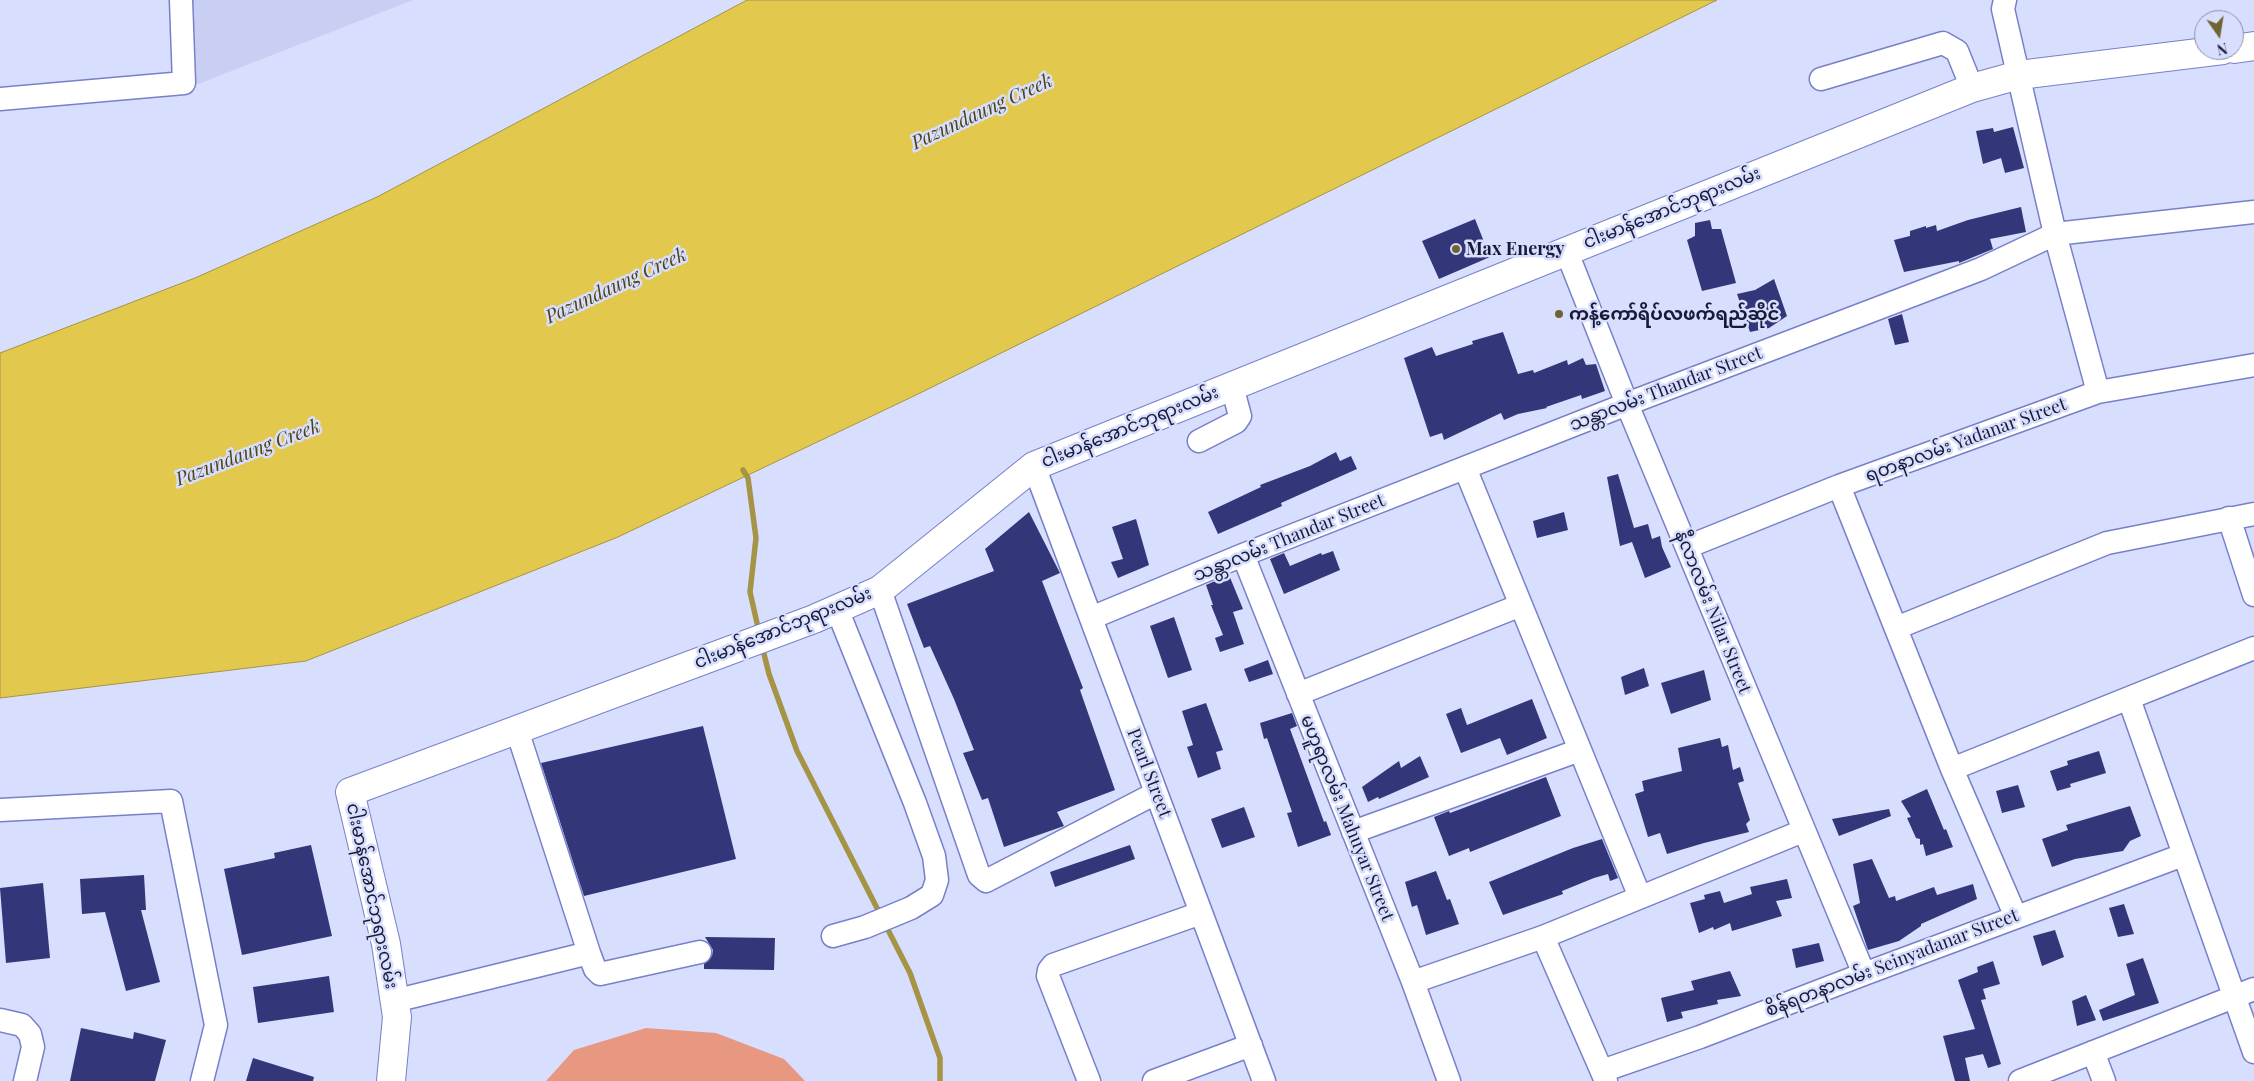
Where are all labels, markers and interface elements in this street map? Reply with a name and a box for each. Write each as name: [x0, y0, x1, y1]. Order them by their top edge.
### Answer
north arrow: [2194, 10, 2244, 60]
text: N: [2215, 39, 2229, 60]
water label: Pazundaung Creek: [908, 69, 1056, 155]
street label: ငါးမာန်အောင်ဘုရားလမ်း: [1580, 163, 1764, 253]
place label: Max Energy: [1466, 238, 1565, 260]
water label: Pazundaung Creek: [542, 243, 690, 329]
marker: Max Energy: [1450, 243, 1462, 255]
place label: ကန့်ကော်ရိပ်လဖက်ရည်ဆိုင်: [1569, 303, 1779, 325]
marker: ကန့်ကော်ရိပ်လဖက်ရည်ဆိုင်: [1553, 308, 1565, 320]
street label: သန္တာလမ်း Thandar Street: [1567, 342, 1765, 436]
street label: ငါးမာန်အောင်ဘုရားလမ်း: [1038, 382, 1222, 472]
street label: ရတနာလမ်း Yadanar Street: [1862, 393, 2070, 487]
water label: Pazundaung Creek: [172, 415, 324, 491]
street label: သန္တာလမ်း Thandar Street: [1190, 490, 1388, 586]
street label: နီလာလမ်း Nilar Street: [1670, 527, 1756, 697]
street label: ငါးမာန်အောင်ဘုရားလမ်း: [691, 583, 875, 673]
street label: မဟူရာလမ်း Mahuyar Street: [1296, 712, 1398, 924]
street label: Pearl Street: [1122, 725, 1176, 821]
street label: ငါးမာန်အောင်ဘုရားလမ်း: [342, 801, 402, 991]
street label: စိန်ရတနာလမ်း Seinyadanar Street: [1762, 905, 2022, 1021]

